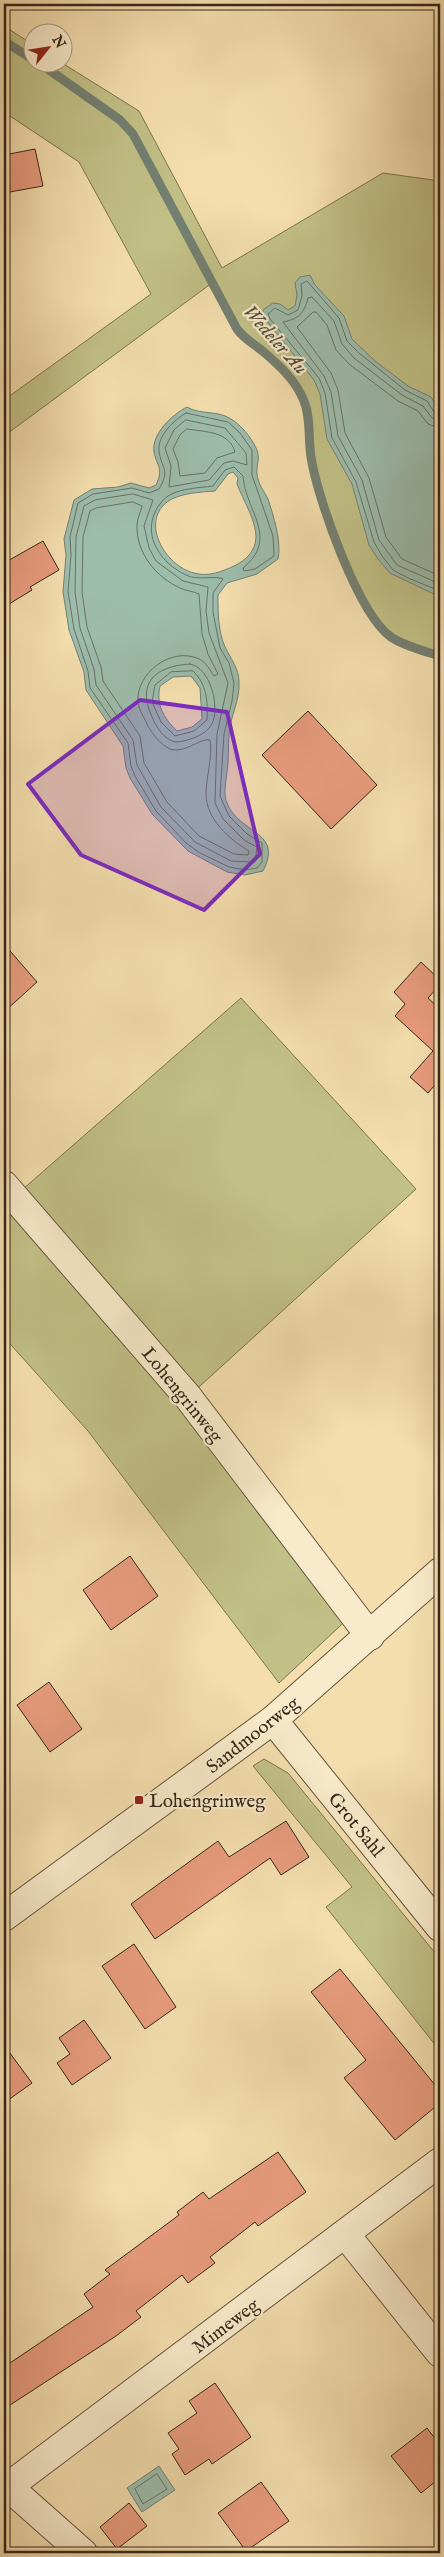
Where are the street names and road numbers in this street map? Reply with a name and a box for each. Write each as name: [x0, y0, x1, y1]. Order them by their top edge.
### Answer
street label: Lohengrinweg: [135, 1342, 228, 1449]
street label: Sandmoorweg: [202, 1691, 305, 1779]
street label: Grot Sahl: [322, 1788, 389, 1863]
street label: Mimeweg: [188, 2293, 265, 2360]

